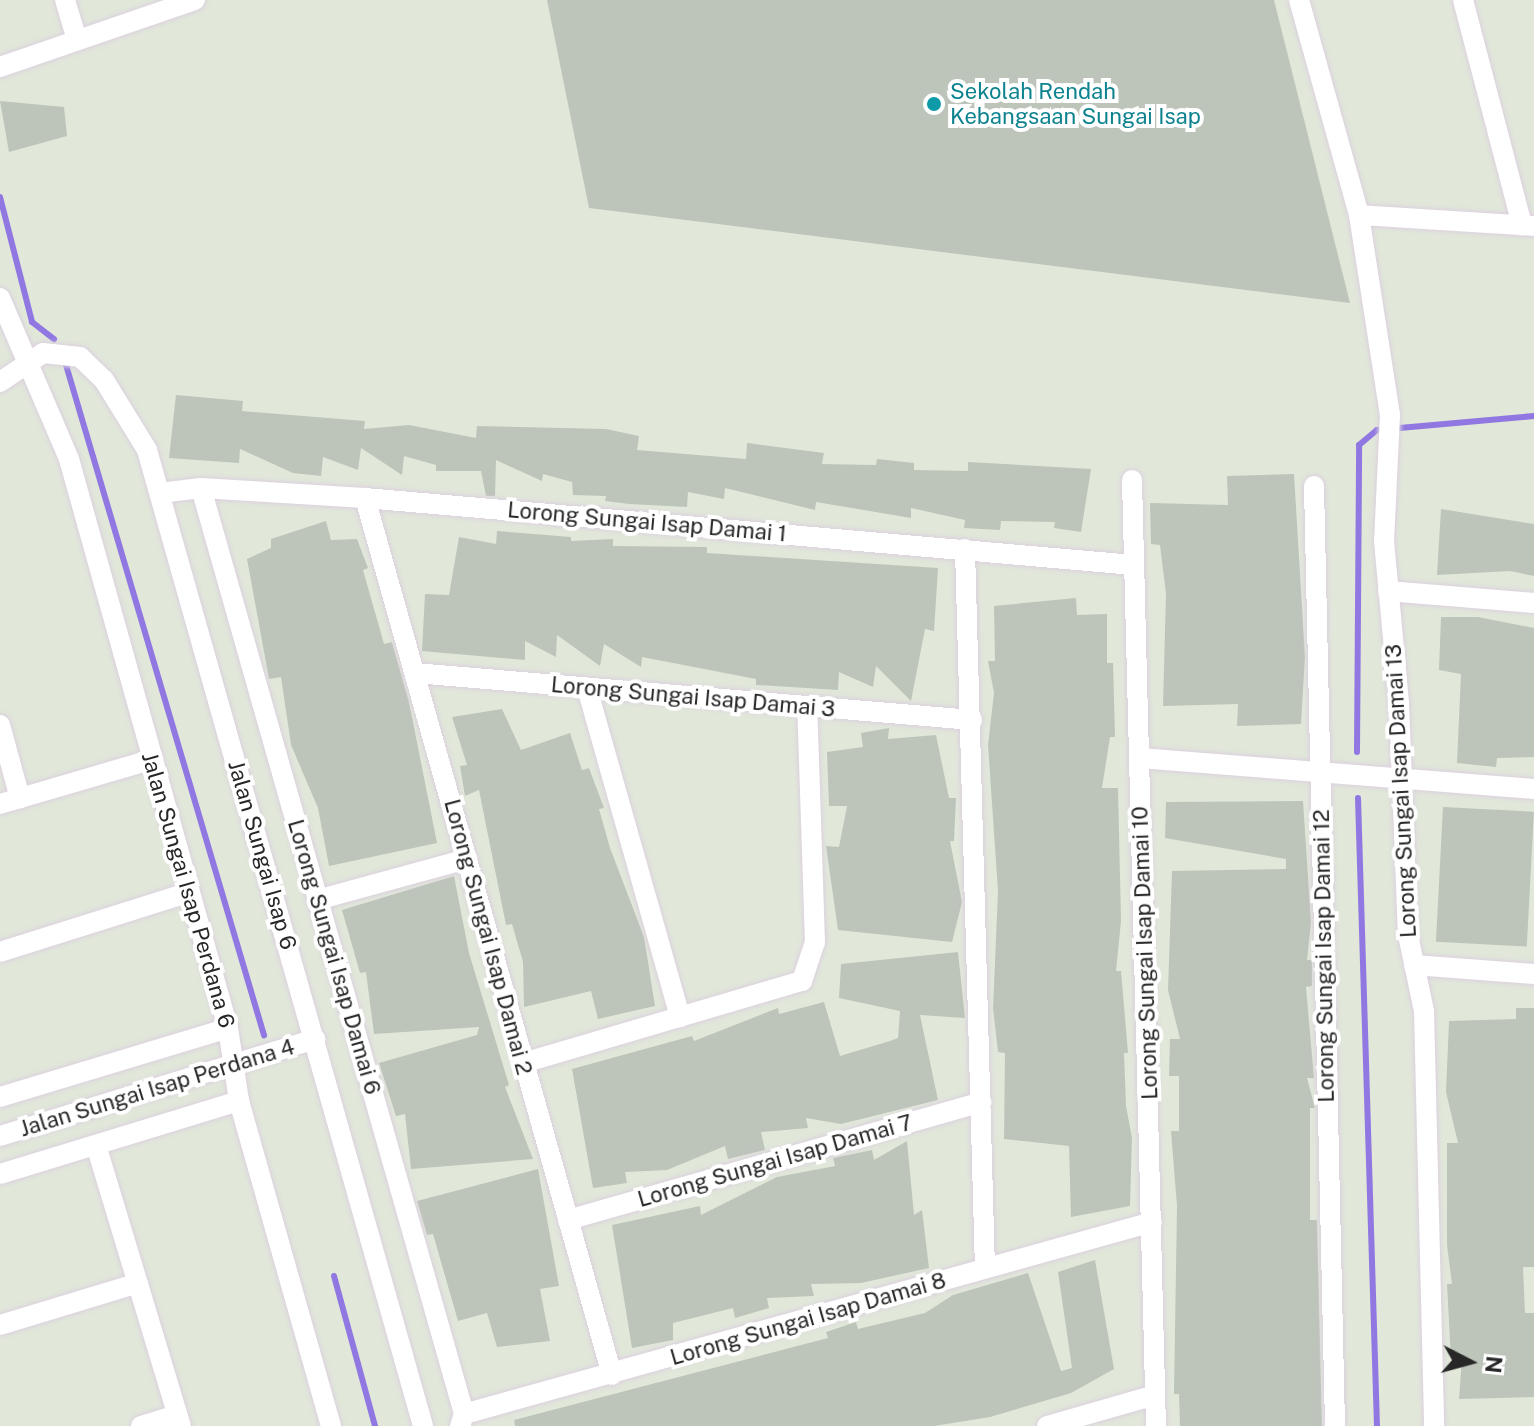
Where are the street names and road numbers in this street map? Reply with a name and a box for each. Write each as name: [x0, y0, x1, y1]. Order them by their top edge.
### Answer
street label: Lorong Sungai Isap Damai 1: [506, 497, 788, 547]
street label: Lorong Sungai Isap Damai 13: [1380, 643, 1422, 939]
street label: Lorong Sungai Isap Damai 3: [550, 671, 836, 723]
street label: Jalan Sungai Isap Perdana 6: [136, 749, 240, 1031]
street label: Jalan Sungai Isap 6: [222, 757, 302, 953]
street label: Lorong Sungai Isap Damai 2: [438, 796, 538, 1078]
street label: Lorong Sungai Isap Damai 10: [1127, 806, 1163, 1100]
street label: Lorong Sungai Isap Damai 12: [1308, 809, 1340, 1103]
street label: Lorong Sungai Isap Damai 6: [282, 816, 386, 1098]
street label: Jalan Sungai Isap Perdana 4: [16, 1034, 298, 1142]
street label: Lorong Sungai Isap Damai 7: [635, 1109, 915, 1213]
street label: Lorong Sungai Isap Damai 8: [667, 1267, 949, 1371]

